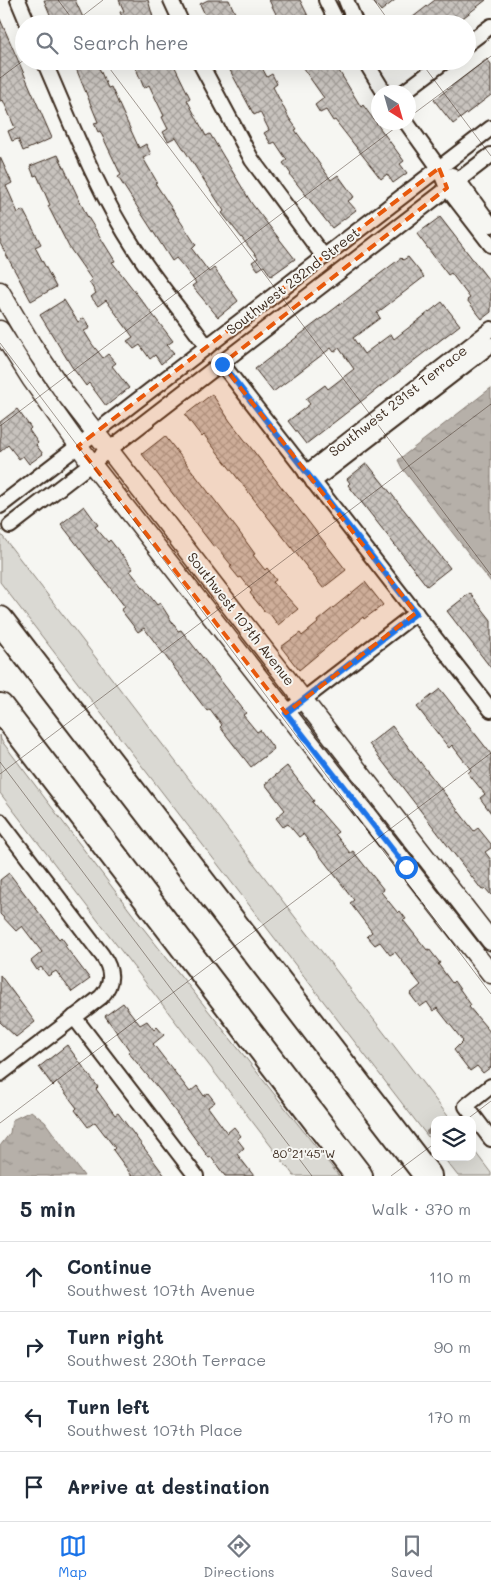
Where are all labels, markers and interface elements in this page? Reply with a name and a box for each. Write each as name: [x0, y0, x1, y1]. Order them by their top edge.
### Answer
search box: [15, 15, 476, 70]
icon: search: [33, 29, 61, 57]
text: Search here: [73, 30, 189, 55]
north arrow: [371, 85, 416, 130]
street label: Southwest 232nd Street: [222, 223, 363, 339]
street label: Southwest 231st Terrace: [325, 341, 471, 461]
route end: [211, 353, 234, 376]
street label: Southwest 107th Avenue: [183, 548, 300, 689]
route start: [395, 856, 418, 879]
map controls: [431, 1116, 476, 1161]
button: layers: [431, 1116, 476, 1161]
text: 80°21'45"W: [273, 1145, 335, 1161]
text: 5 min: [20, 1195, 76, 1222]
text: Walk · 370 m: [371, 1198, 471, 1219]
text: Continue: [67, 1254, 152, 1279]
icon: ahead: [20, 1263, 48, 1291]
text: 110 m: [429, 1266, 471, 1287]
text: Southwest 107th Avenue: [67, 1279, 255, 1300]
text: Turn right: [67, 1324, 164, 1349]
icon: right: [20, 1333, 48, 1361]
text: 90 m: [434, 1336, 471, 1357]
text: Southwest 230th Terrace: [67, 1349, 266, 1370]
text: Turn left: [67, 1394, 150, 1419]
icon: left: [20, 1403, 48, 1431]
text: 170 m: [427, 1406, 471, 1427]
text: Southwest 107th Place: [67, 1419, 243, 1440]
icon: arrive: [20, 1473, 48, 1501]
text: Arrive at destination: [67, 1474, 270, 1499]
tab: Map: [58, 1532, 87, 1581]
tab: Directions: [203, 1532, 275, 1581]
tab: Saved: [391, 1532, 433, 1581]

